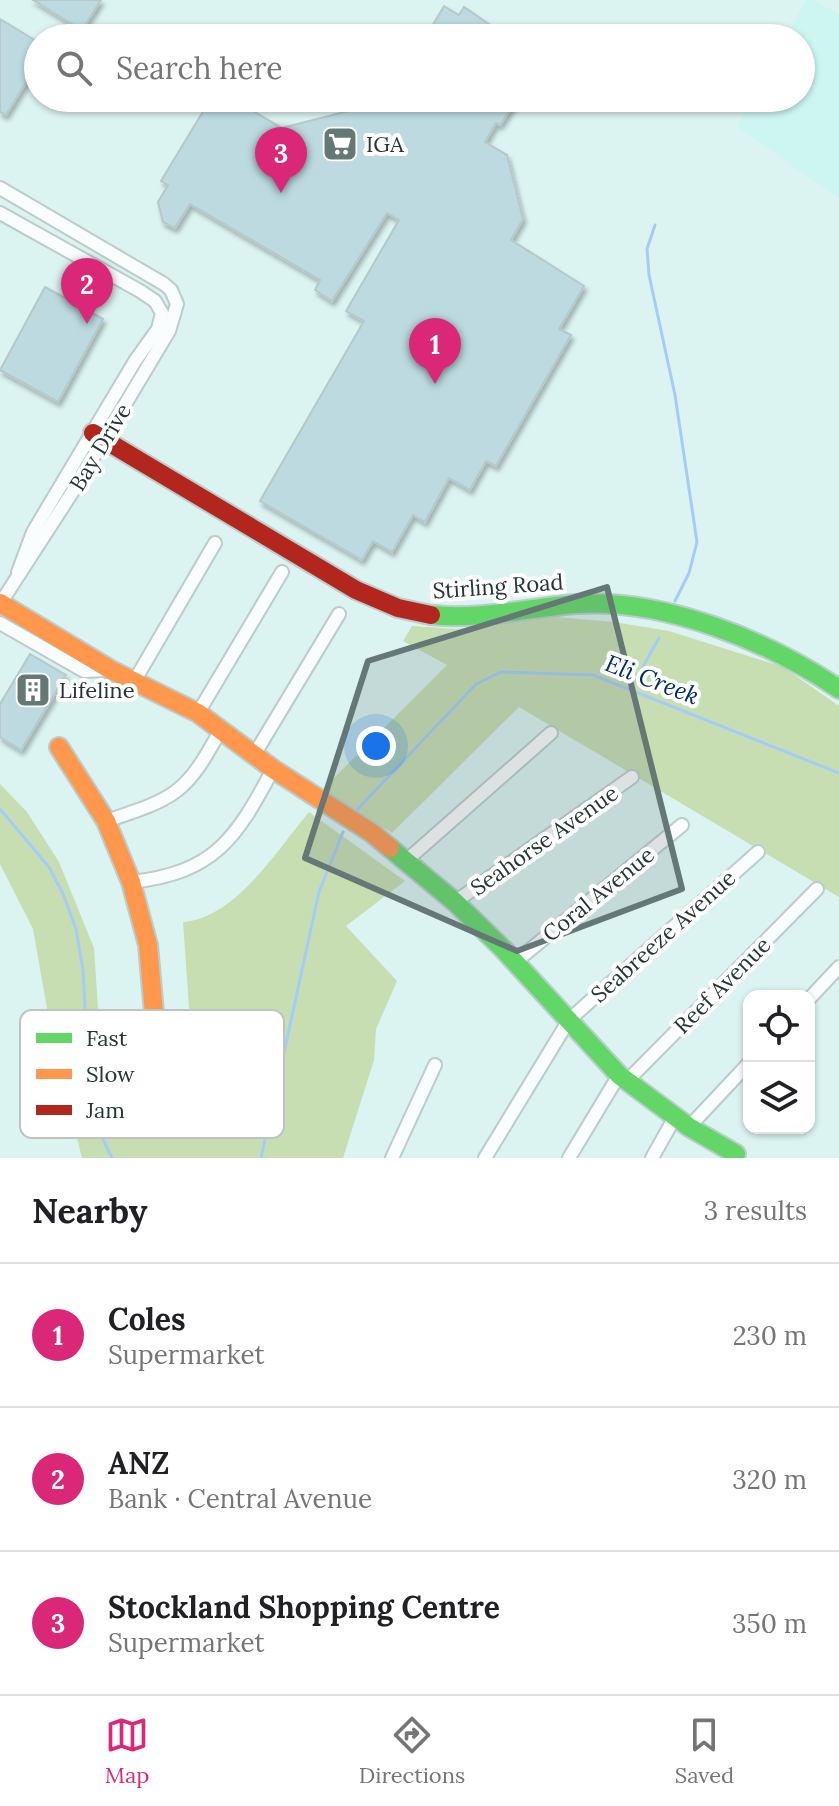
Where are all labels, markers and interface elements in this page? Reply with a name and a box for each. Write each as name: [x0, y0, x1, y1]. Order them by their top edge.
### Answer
search box: [24, 24, 815, 112]
icon: search: [52, 46, 96, 90]
text: Search here: [116, 49, 283, 87]
supermarket icon: IGA: [321, 125, 359, 163]
pin: 3: [255, 127, 307, 193]
place label: IGA: [366, 130, 405, 158]
pin: 2: [61, 258, 113, 324]
pin: 1: [409, 318, 461, 384]
street label: Bay Drive: [63, 398, 137, 496]
street label: Stirling Road: [432, 567, 564, 605]
water label: Eli Creek: [601, 647, 704, 712]
building icon: Lifeline: [14, 671, 52, 709]
place label: Lifeline: [59, 676, 135, 704]
your location: [356, 726, 396, 766]
street label: Seahorse Avenue: [465, 779, 623, 901]
street label: Coral Avenue: [537, 840, 659, 947]
street label: Seabreeze Avenue: [585, 864, 741, 1008]
street label: Reef Avenue: [668, 931, 776, 1039]
map controls: [743, 990, 815, 1134]
button: locate: [743, 990, 815, 1062]
legend: [20, 1010, 284, 1138]
text: Fast: [86, 1024, 128, 1052]
text: Slow: [86, 1060, 135, 1088]
button: layers: [743, 1062, 815, 1134]
text: Jam: [85, 1096, 125, 1124]
text: Nearby: [32, 1189, 148, 1232]
text: 3 results: [704, 1194, 807, 1227]
text: Coles: [108, 1300, 186, 1338]
text: 1: [53, 1319, 63, 1352]
text: 230 m: [733, 1319, 807, 1352]
text: Supermarket: [108, 1338, 265, 1371]
text: ANZ: [108, 1444, 169, 1482]
text: 2: [51, 1463, 65, 1496]
text: 320 m: [732, 1463, 807, 1496]
text: Bank · Central Avenue: [108, 1482, 372, 1515]
text: Stockland Shopping Centre: [108, 1588, 500, 1626]
text: 3: [51, 1607, 65, 1640]
text: 350 m: [732, 1607, 807, 1640]
text: Supermarket: [108, 1626, 265, 1659]
tab: Map: [105, 1713, 149, 1789]
tab: Directions: [359, 1713, 465, 1789]
tab: Saved: [675, 1713, 734, 1789]

